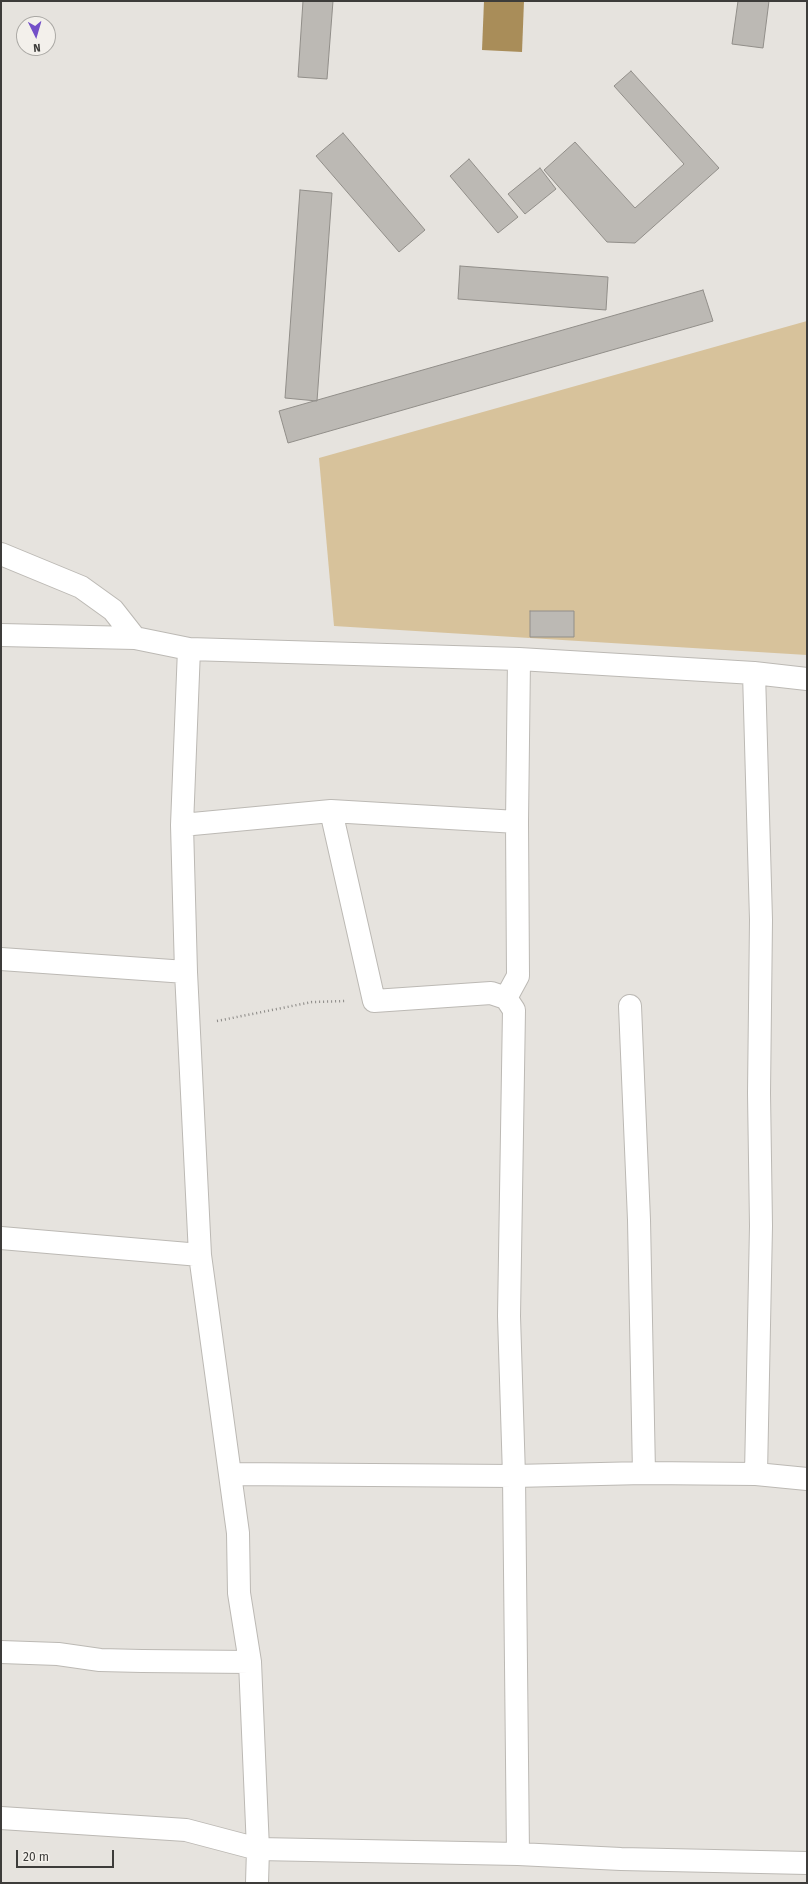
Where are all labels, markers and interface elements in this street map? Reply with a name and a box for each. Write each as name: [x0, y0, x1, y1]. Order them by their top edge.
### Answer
north arrow: [16, 16, 56, 56]
text: N: [33, 41, 41, 54]
scale bar: [18, 1842, 116, 1868]
text: 20 m: [23, 1850, 49, 1864]

